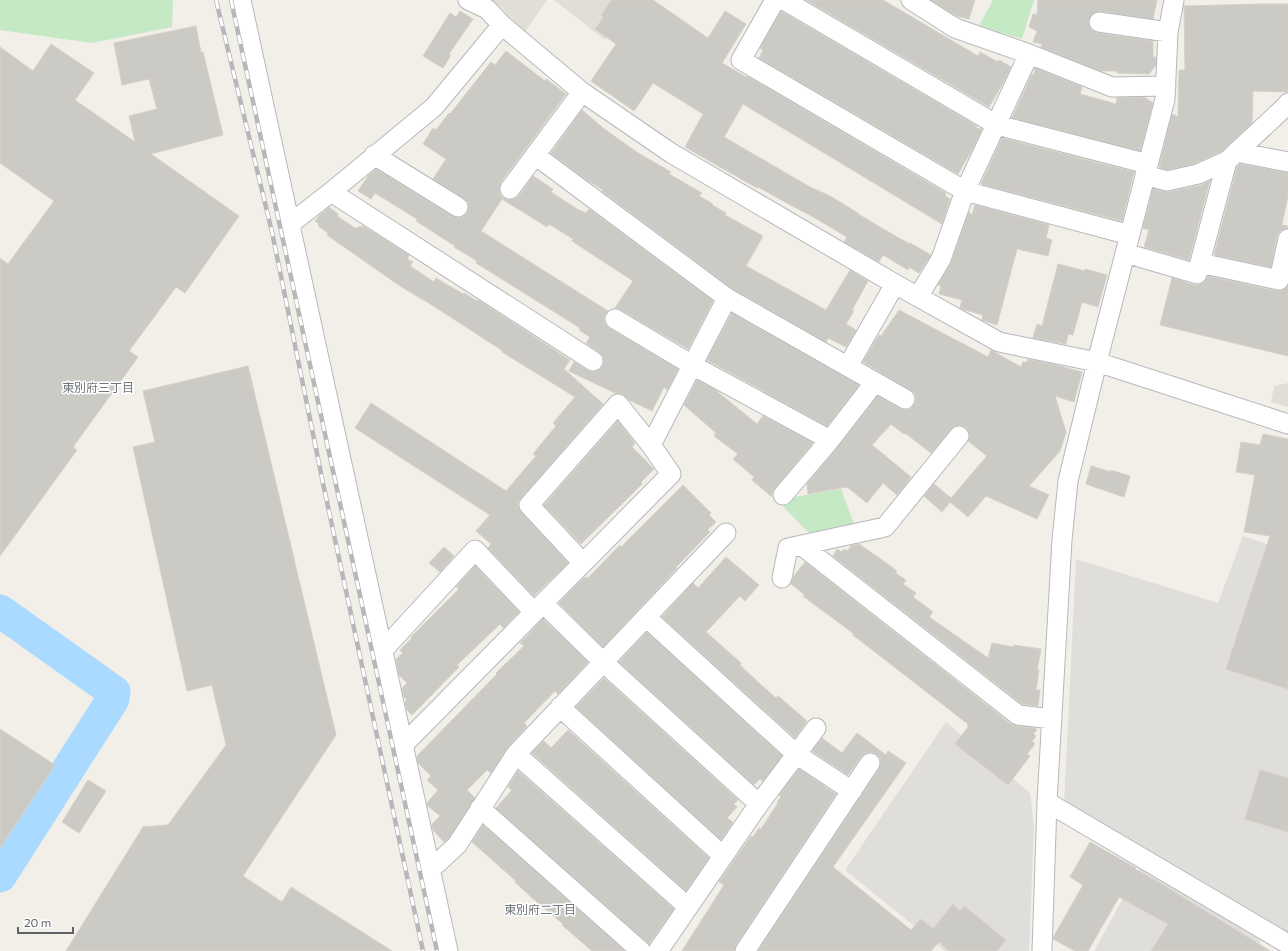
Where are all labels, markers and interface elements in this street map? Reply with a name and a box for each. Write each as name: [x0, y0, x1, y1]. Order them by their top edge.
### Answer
district label: 東別府三丁目: [62, 380, 134, 394]
district label: 東別府二丁目: [504, 902, 576, 916]
scale bar: [18, 909, 73, 935]
text: 20 m: [24, 915, 51, 929]

